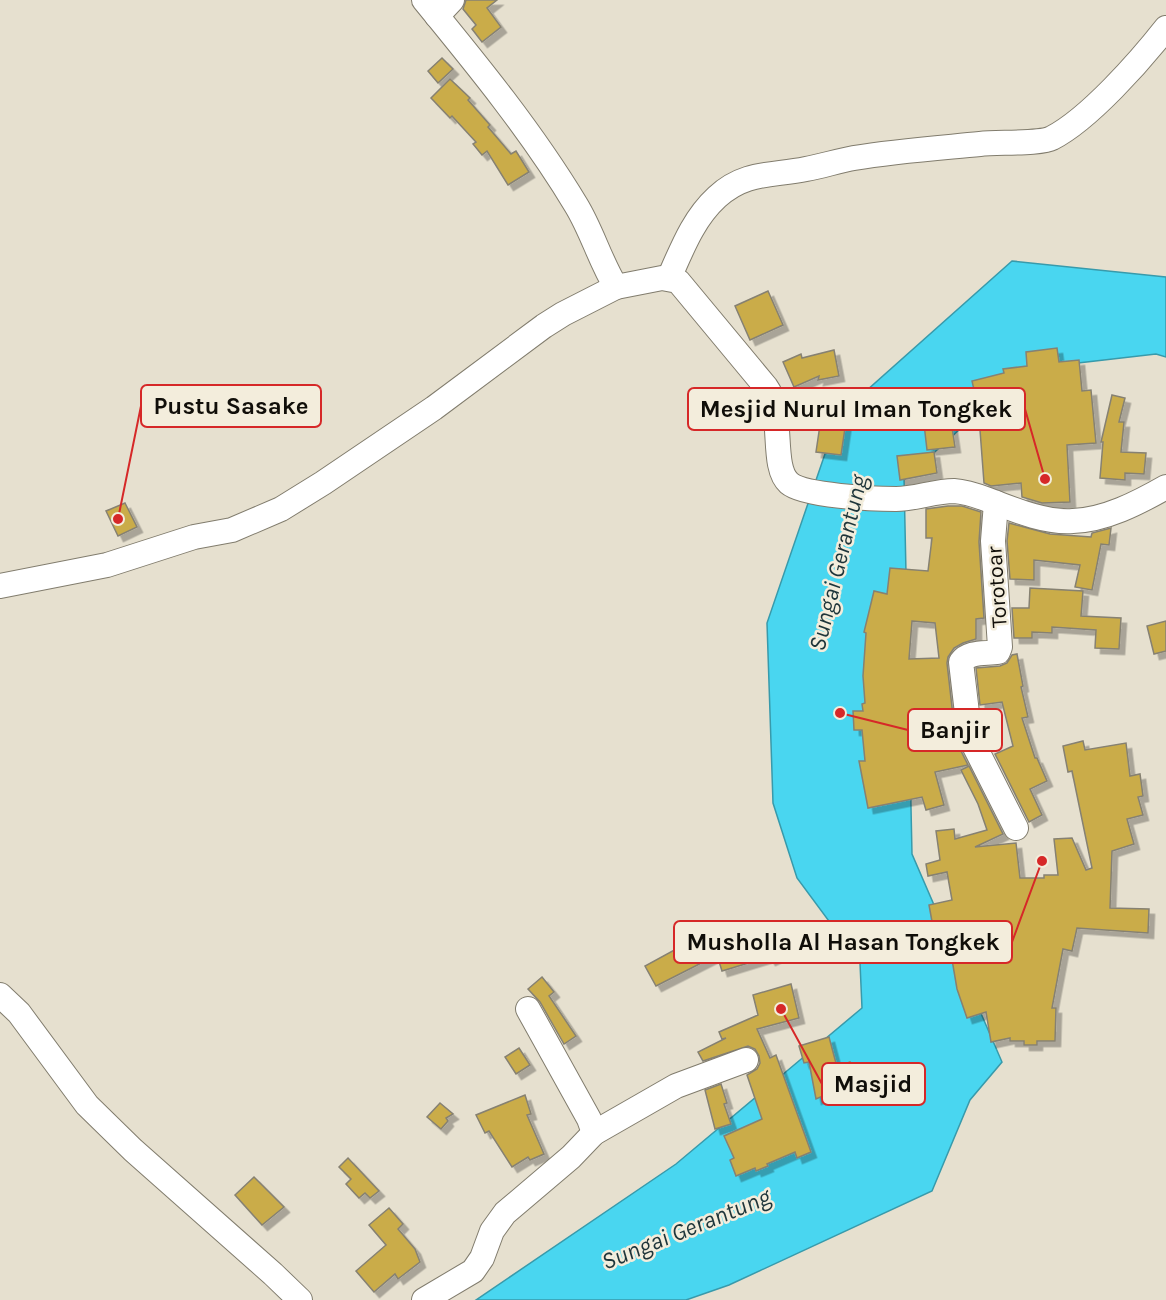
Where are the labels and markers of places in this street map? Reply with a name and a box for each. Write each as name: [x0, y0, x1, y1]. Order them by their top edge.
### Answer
callout: Pustu Sasake: [141, 385, 321, 427]
callout: Mesjid Nurul Iman Tongkek: [688, 388, 1025, 430]
callout: Banjir: [908, 709, 1002, 751]
callout: Musholla Al Hasan Tongkek: [674, 921, 1012, 963]
callout: Masjid: [822, 1063, 925, 1105]

